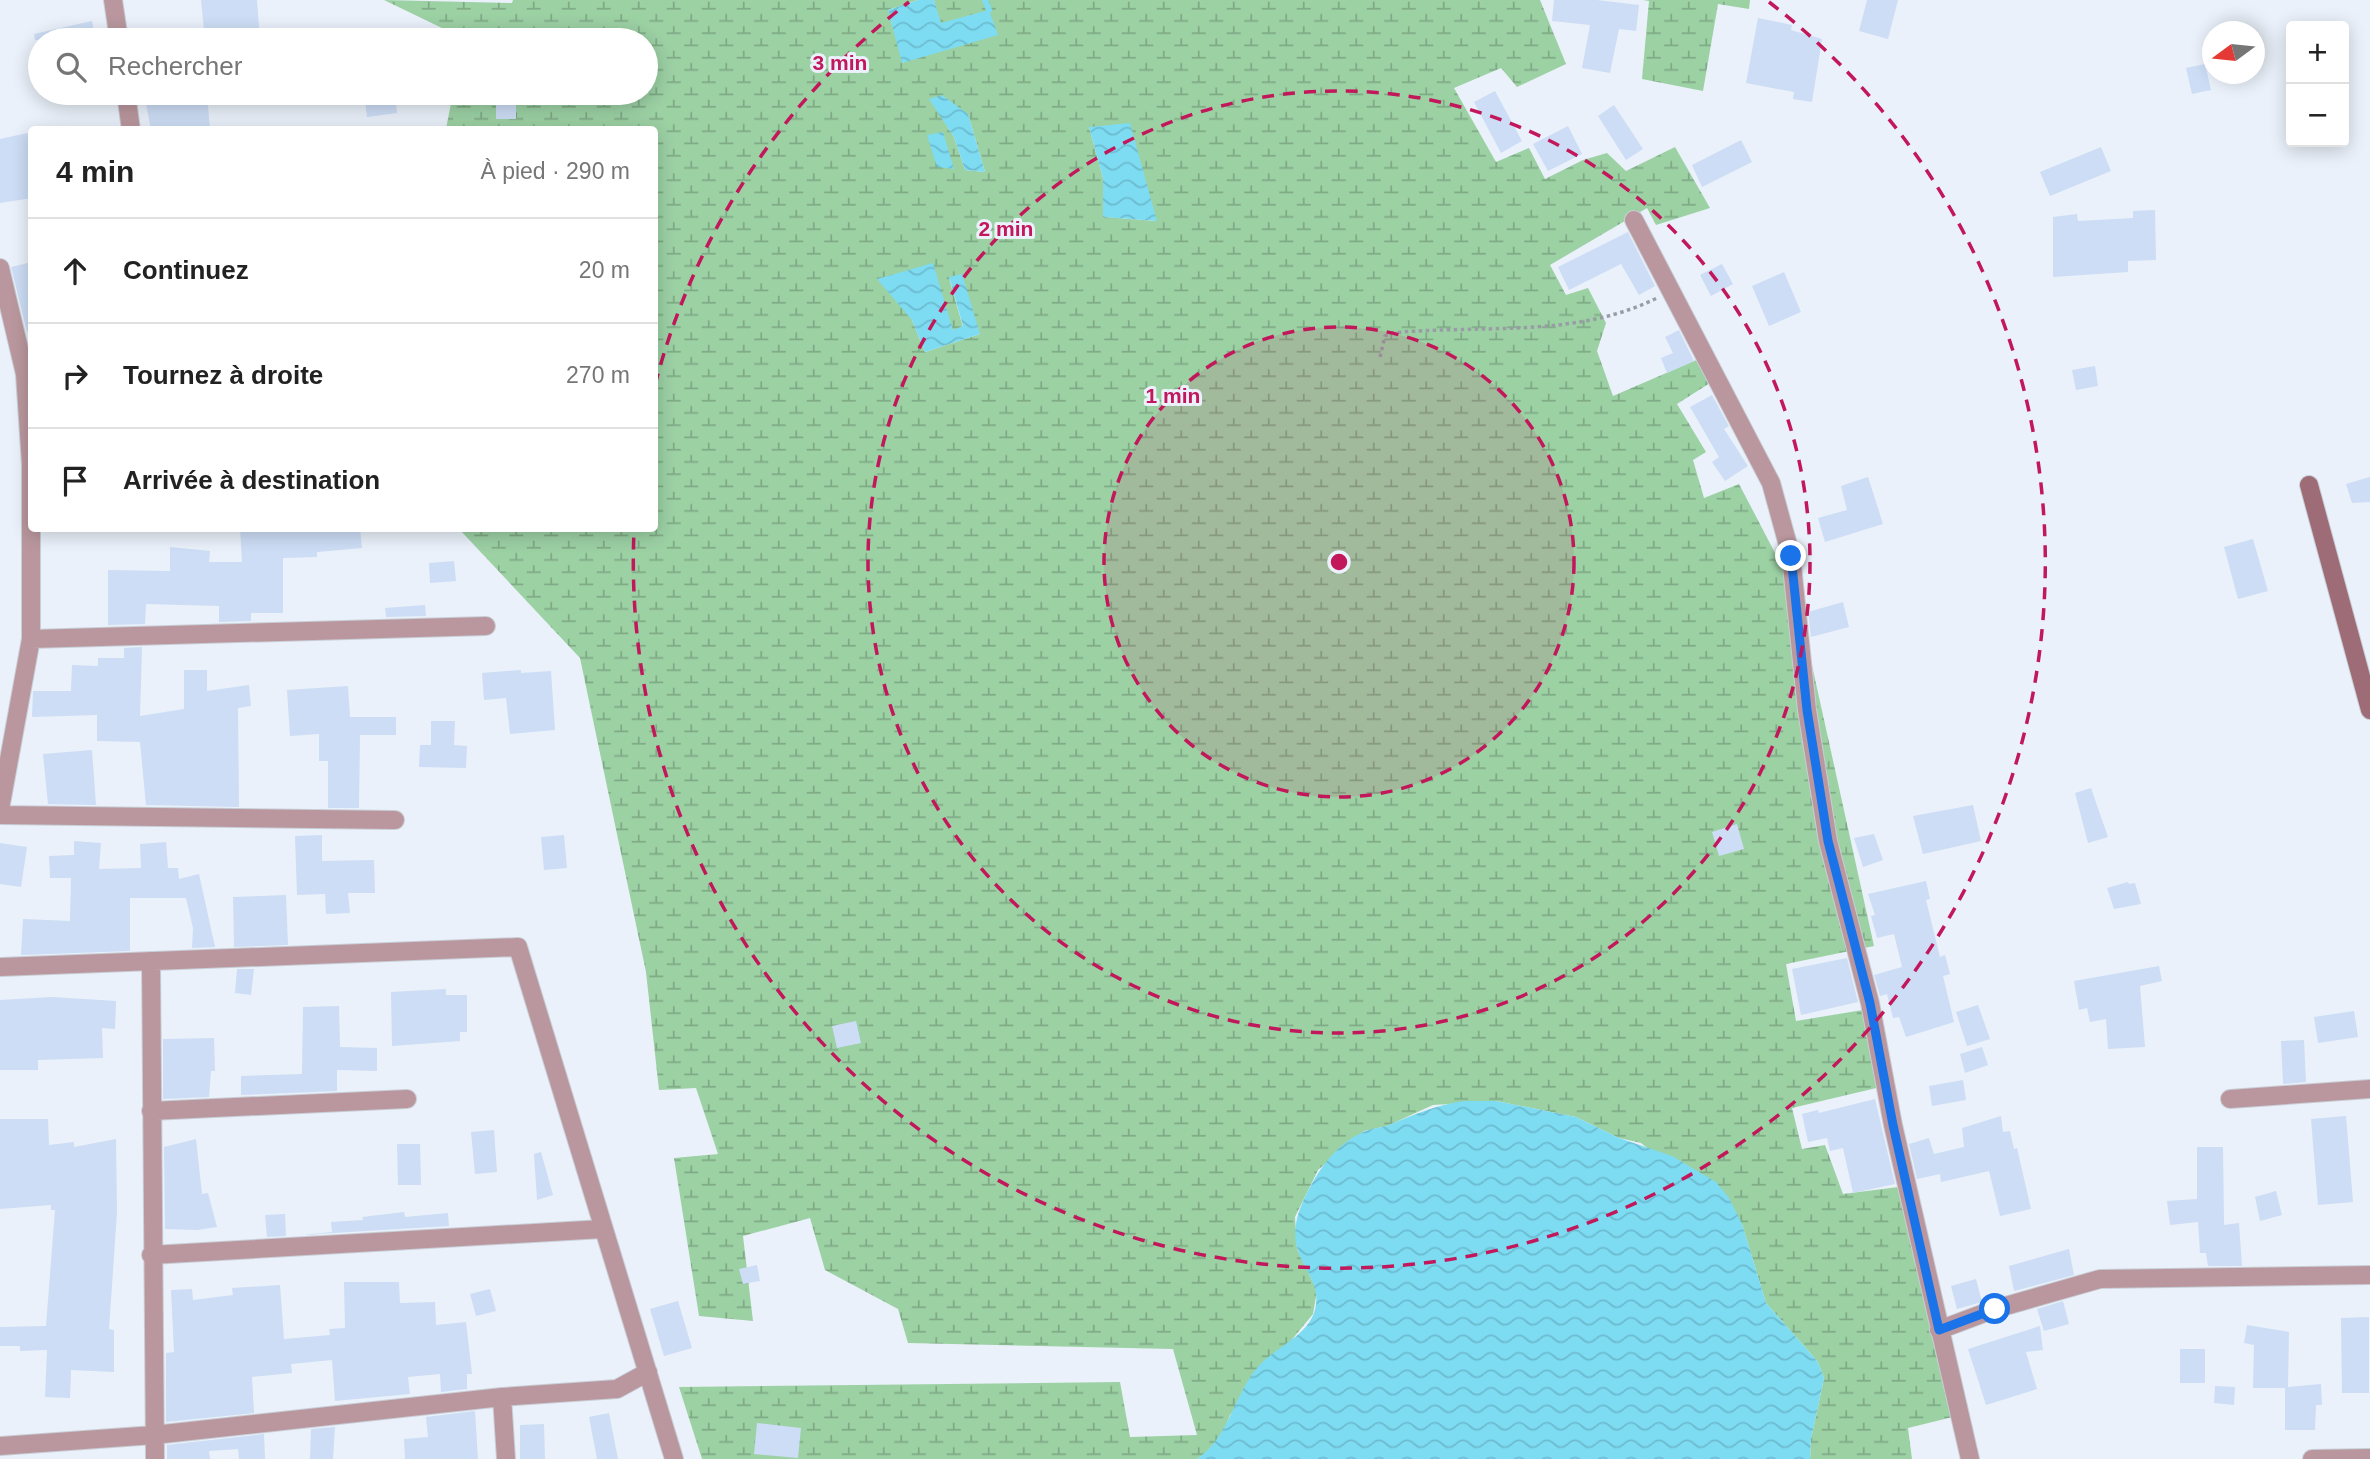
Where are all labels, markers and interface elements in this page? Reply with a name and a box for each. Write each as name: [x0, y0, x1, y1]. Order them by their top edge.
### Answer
north arrow: [2202, 21, 2265, 84]
map controls: [2286, 21, 2349, 147]
button: +: [2286, 21, 2349, 84]
search box: [28, 28, 658, 105]
icon: search: [52, 48, 90, 86]
text: Rechercher: [108, 51, 242, 81]
text: 3 min: [813, 51, 867, 74]
button: −: [2286, 84, 2349, 147]
text: 4 min: [56, 155, 134, 188]
text: À pied · 290 m: [480, 158, 630, 184]
text: 2 min: [979, 217, 1033, 240]
icon: ahead: [56, 252, 94, 290]
text: Continuez: [123, 255, 249, 285]
text: 20 m: [579, 257, 630, 283]
icon: right: [56, 357, 94, 395]
text: Tournez à droite: [123, 360, 323, 390]
text: 270 m: [566, 362, 630, 388]
text: 1 min: [1146, 384, 1200, 407]
icon: arrive: [56, 462, 94, 500]
text: Arrivée à destination: [123, 465, 380, 495]
route end: [1775, 540, 1806, 571]
centre of rings: [1327, 550, 1351, 574]
route start: [1979, 1293, 2010, 1324]

